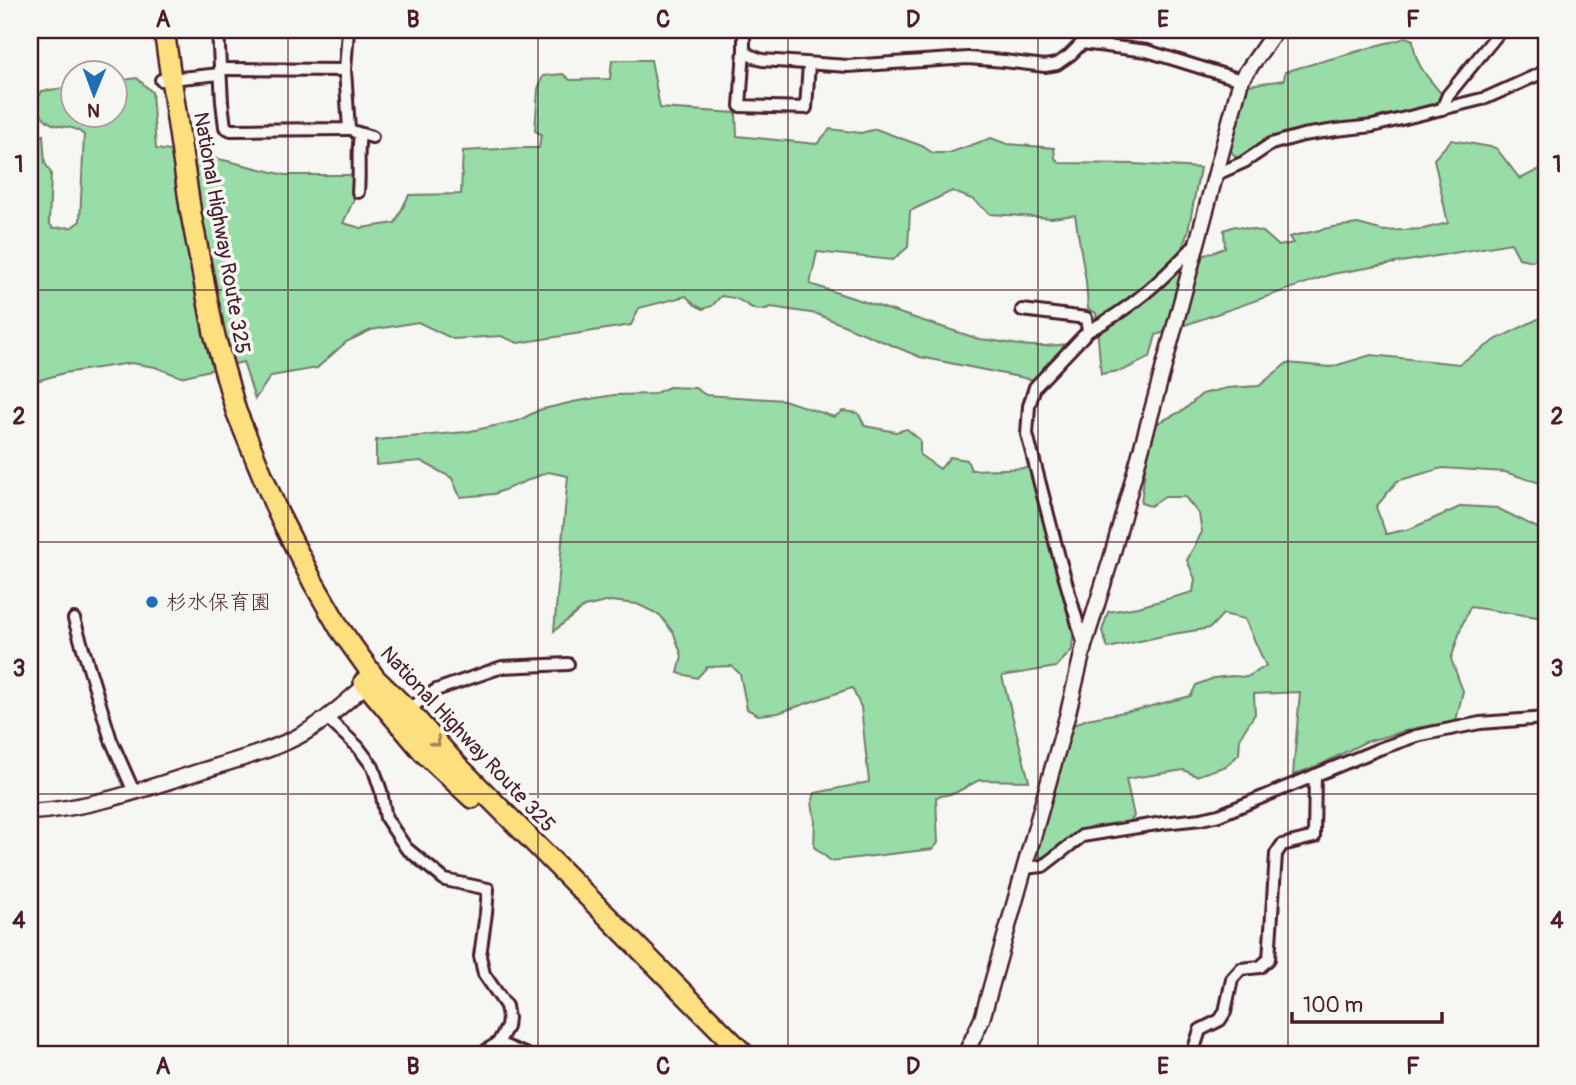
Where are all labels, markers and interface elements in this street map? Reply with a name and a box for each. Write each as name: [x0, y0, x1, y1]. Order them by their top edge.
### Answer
text: A: [156, 5, 171, 34]
text: B: [406, 5, 420, 34]
text: C: [656, 5, 670, 34]
text: D: [906, 5, 920, 34]
text: E: [1157, 5, 1169, 34]
text: F: [1406, 5, 1420, 34]
north arrow: [60, 60, 130, 130]
text: N: [87, 98, 100, 122]
street label: National Highway Route 325: [187, 110, 256, 356]
text: 1: [15, 150, 24, 179]
text: 1: [1553, 150, 1562, 179]
text: 2: [13, 402, 26, 431]
text: 2: [1551, 402, 1564, 431]
place label: 杉水保育園: [166, 589, 271, 616]
marker: 杉水保育園: [144, 594, 160, 610]
street label: National Highway Route 325: [374, 640, 561, 838]
text: 3: [13, 654, 25, 683]
text: 3: [1551, 654, 1563, 683]
one-way arrow: [428, 733, 440, 746]
text: 4: [12, 906, 26, 935]
text: 4: [1550, 906, 1564, 935]
scale bar: [1292, 980, 1443, 1024]
text: 100 m: [1303, 992, 1363, 1019]
text: A: [156, 1052, 171, 1081]
text: B: [406, 1052, 420, 1081]
text: C: [656, 1052, 670, 1081]
text: D: [906, 1052, 920, 1081]
text: E: [1157, 1052, 1169, 1081]
text: F: [1406, 1052, 1420, 1081]

